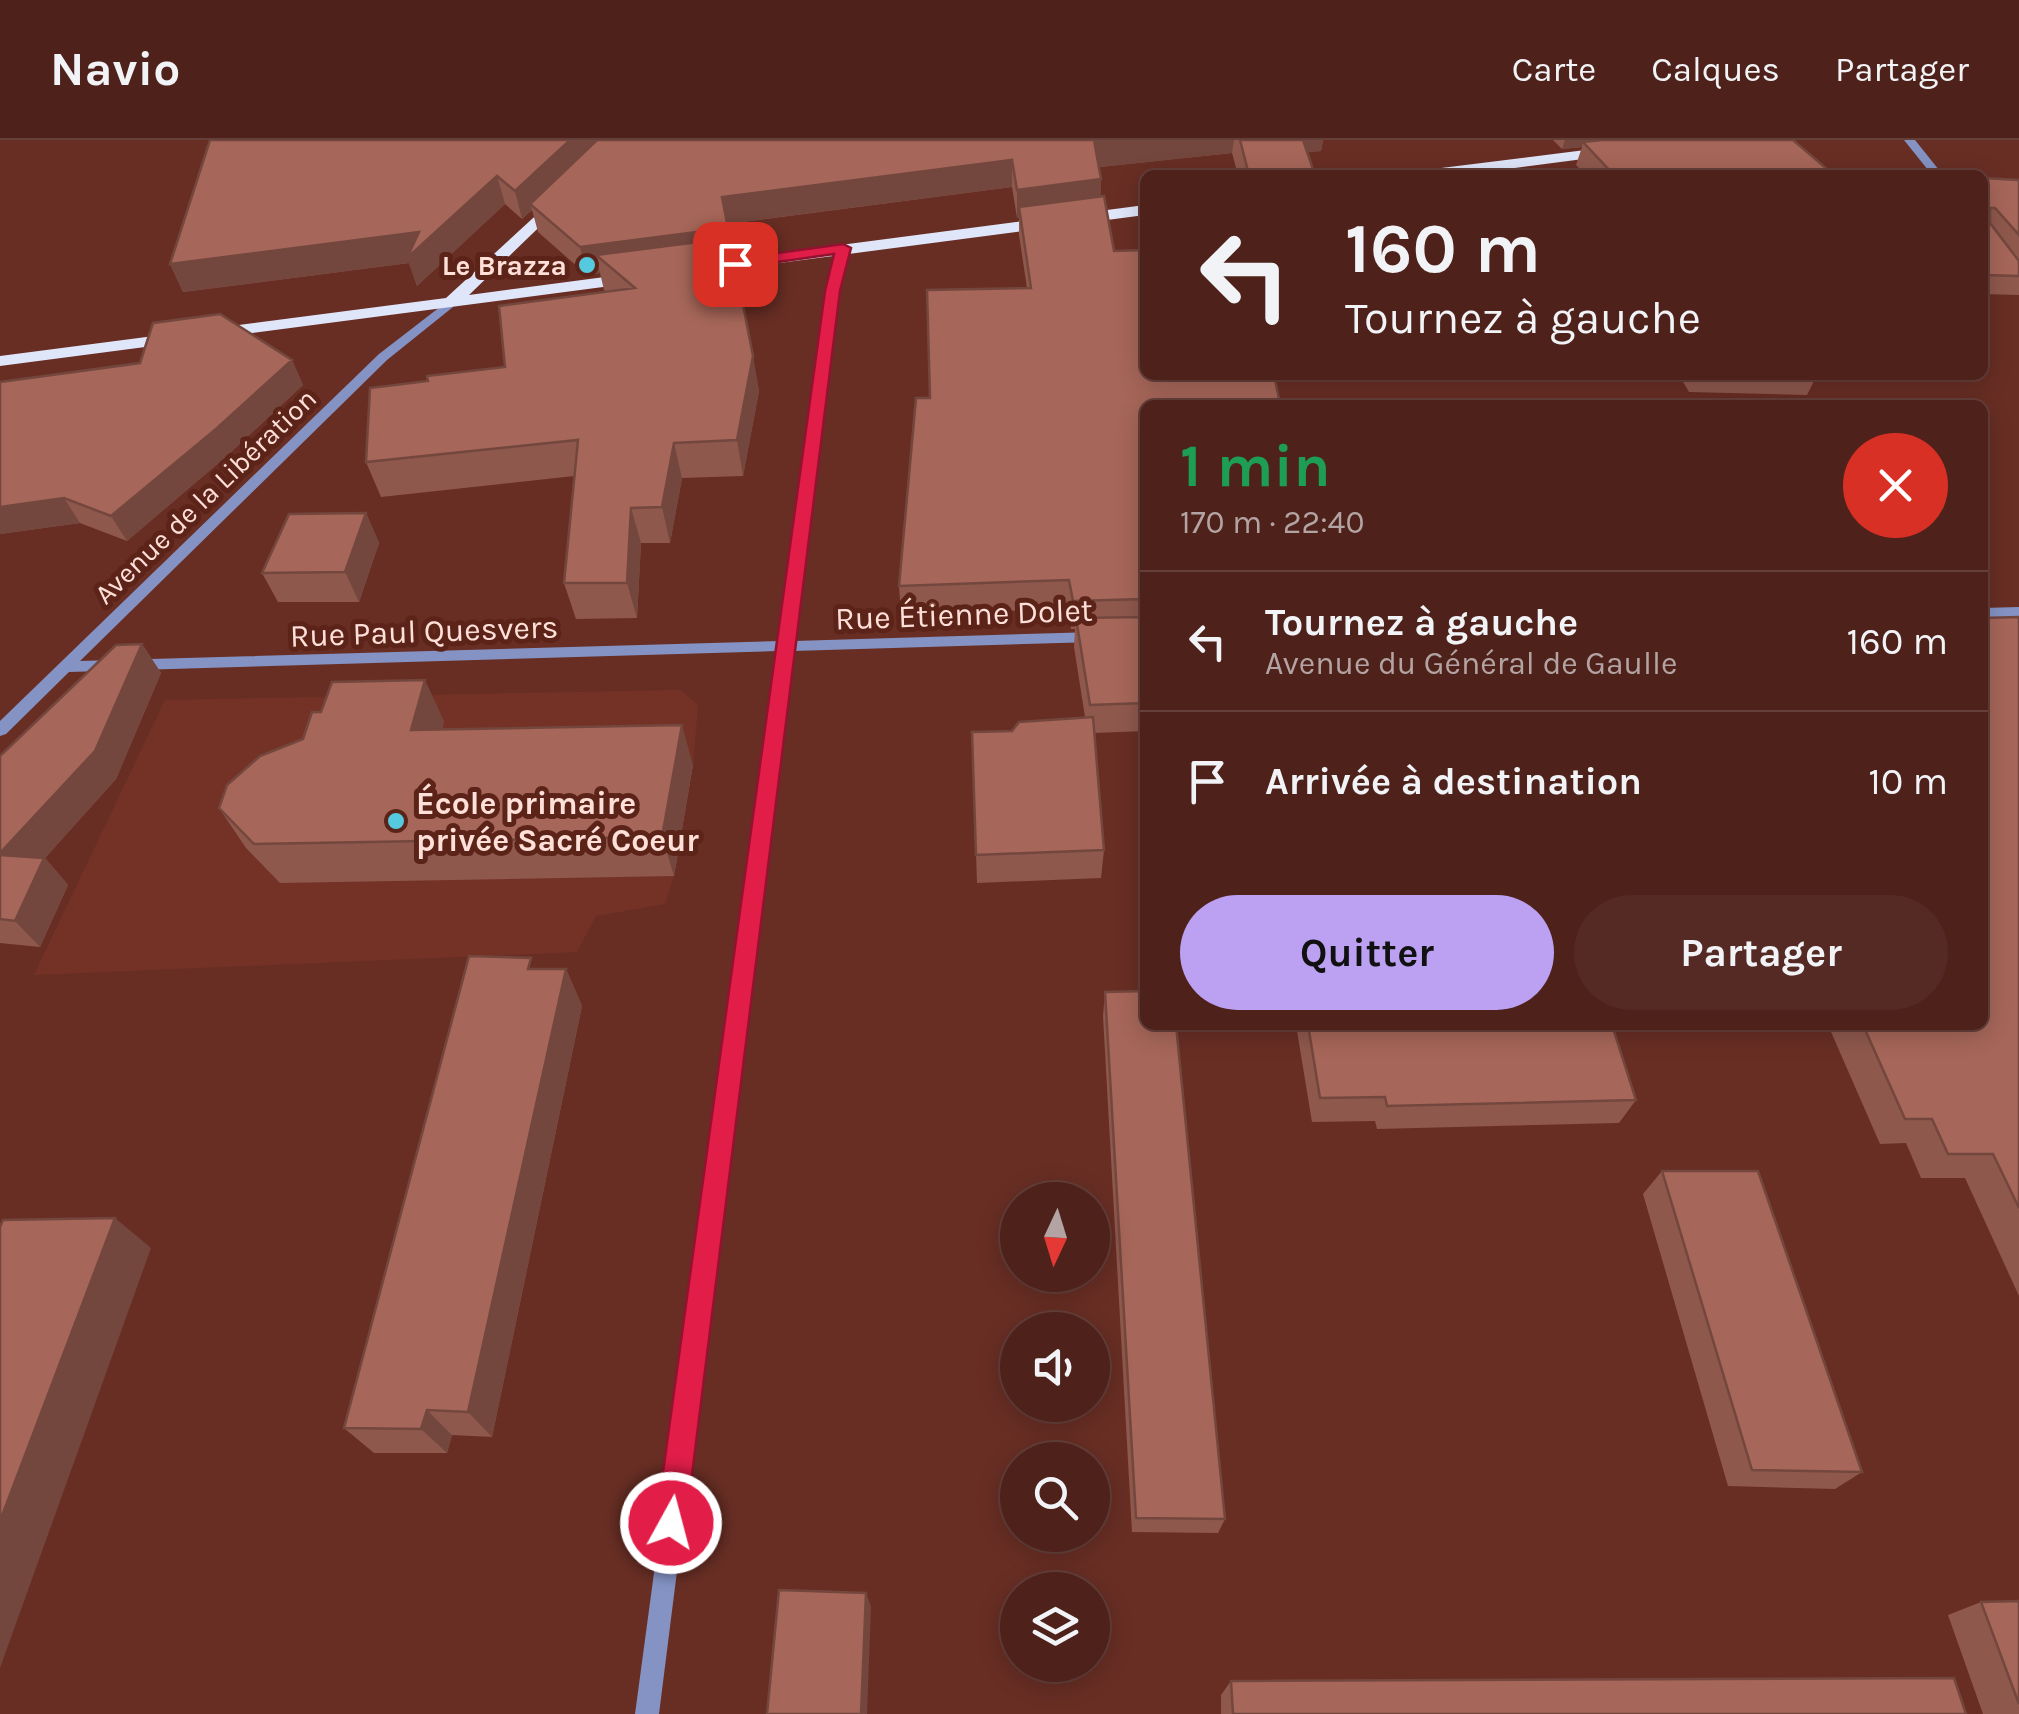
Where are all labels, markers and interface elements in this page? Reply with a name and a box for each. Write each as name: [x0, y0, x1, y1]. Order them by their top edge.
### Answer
text: Navio: [50, 41, 180, 97]
text: Carte: [1512, 49, 1596, 90]
text: Calques: [1651, 49, 1780, 90]
text: Partager: [1835, 49, 1969, 90]
text: 160 m: [1345, 208, 1541, 290]
icon: left: [1180, 210, 1310, 340]
pin: [693, 222, 778, 307]
icon: arrive: [708, 237, 763, 292]
place label: Le Brazza: [442, 249, 567, 282]
marker: Le Brazza: [576, 254, 598, 276]
text: Tournez à gauche: [1345, 292, 1701, 344]
street label: Avenue de la Libération: [88, 382, 323, 611]
text: 1 min: [1180, 431, 1331, 501]
button: close: [1843, 433, 1948, 538]
text: 170 m · 22:40: [1180, 504, 1364, 541]
street label: Rue Étienne Dolet: [835, 590, 1093, 637]
text: Tournez à gauche: [1265, 600, 1578, 645]
street label: Rue Paul Quesvers: [289, 608, 559, 655]
icon: left: [1180, 614, 1235, 669]
text: 160 m: [1847, 619, 1948, 664]
text: Avenue du Général de Gaulle: [1265, 645, 1677, 682]
icon: arrive: [1180, 754, 1235, 809]
text: Arrivée à destination: [1265, 759, 1642, 804]
text: 10 m: [1868, 759, 1948, 804]
place label: École primaire privée Sacré Coeur: [416, 783, 699, 859]
marker: École primaire privée Sacré Coeur: [385, 810, 407, 832]
button: Quitter: [1180, 895, 1554, 1010]
button: Partager: [1574, 895, 1948, 1010]
north arrow: [1000, 1182, 1110, 1292]
map controls: [1000, 1182, 1110, 1682]
button: sound: [1000, 1312, 1110, 1422]
button: search: [1000, 1442, 1110, 1552]
position arrow: [619, 1471, 723, 1575]
button: layers: [1000, 1572, 1110, 1682]

